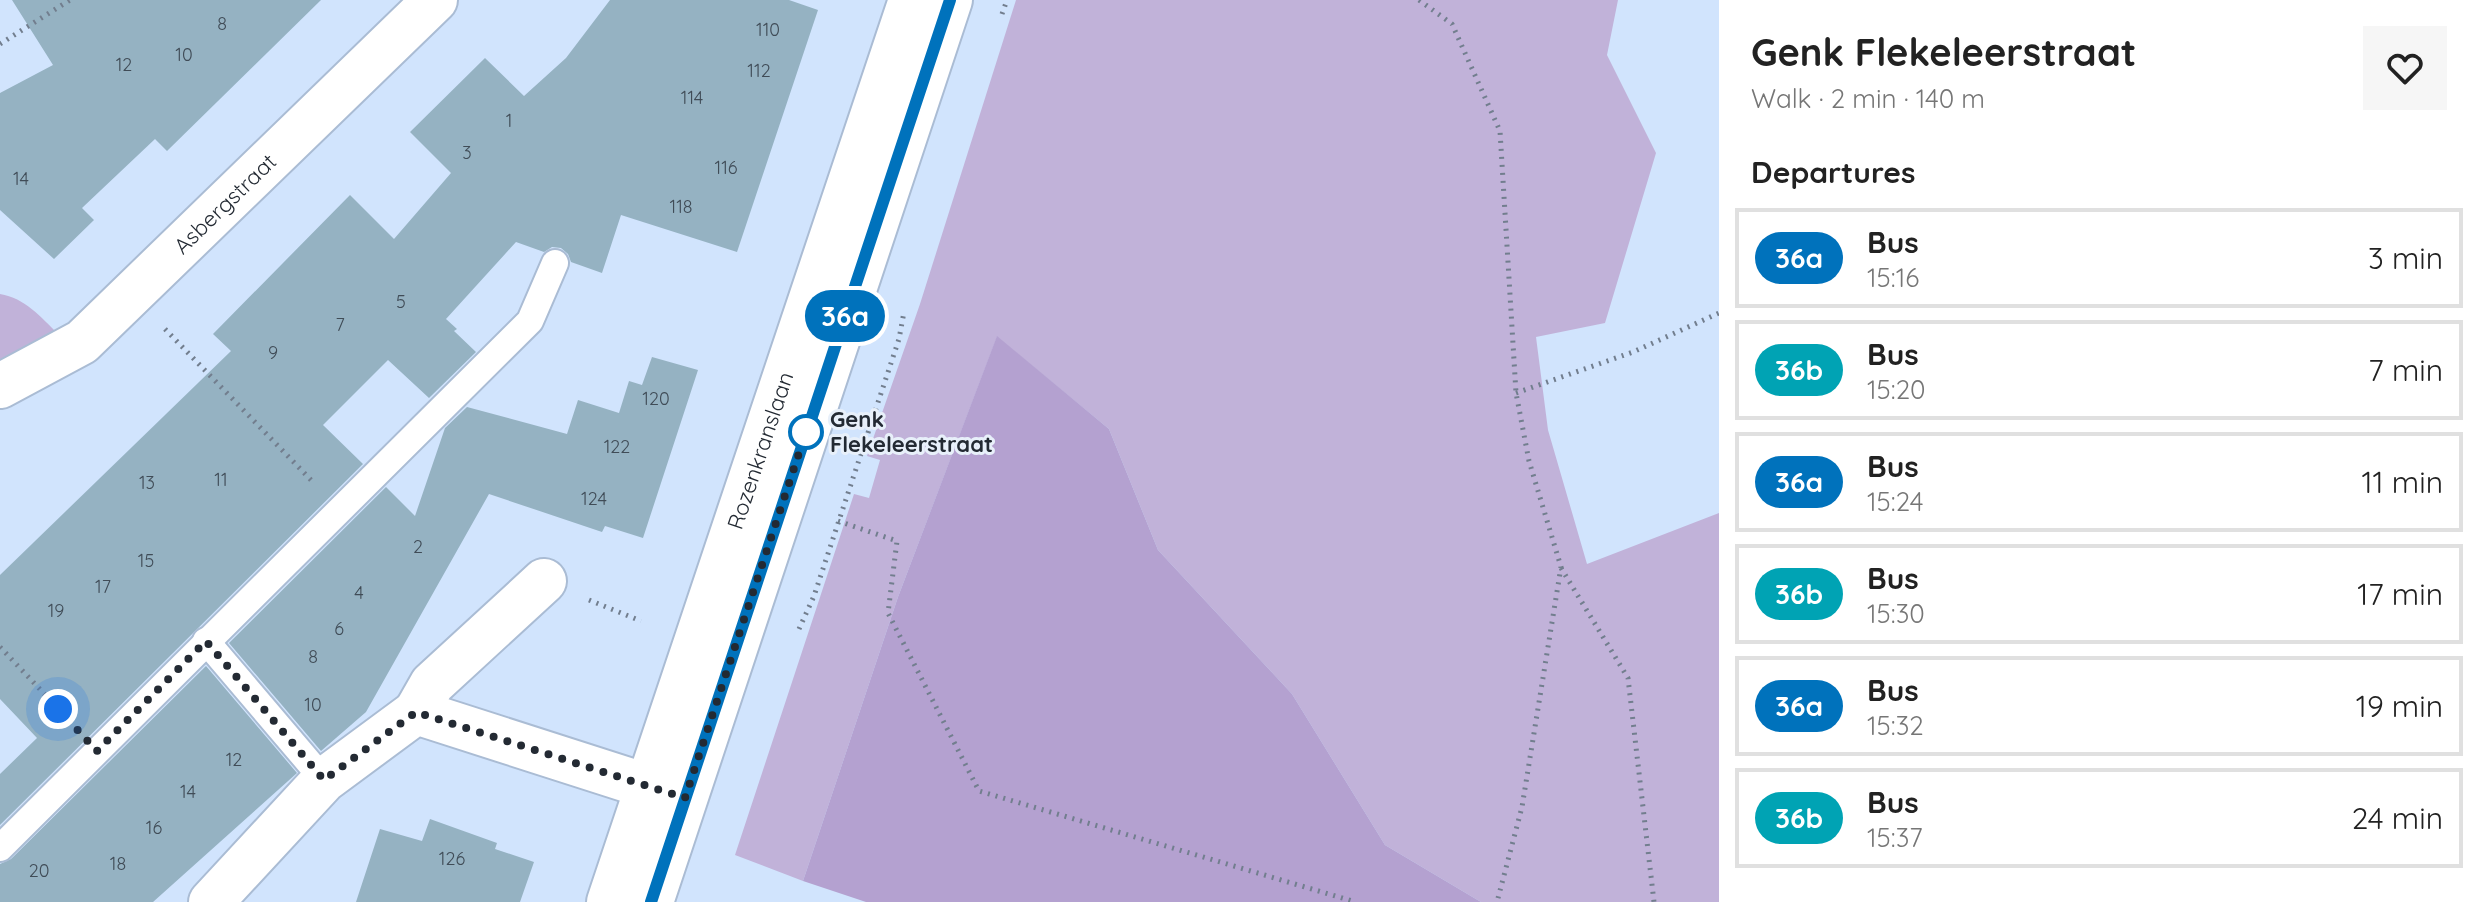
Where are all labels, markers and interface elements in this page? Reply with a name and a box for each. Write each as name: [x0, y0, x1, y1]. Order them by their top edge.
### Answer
house number: 8: [217, 12, 227, 35]
house number: 110: [756, 18, 780, 41]
button: heart: [2363, 26, 2447, 110]
text: Genk Flekeleerstraat: [1751, 28, 2136, 76]
house number: 10: [175, 43, 193, 66]
house number: 12: [116, 53, 132, 76]
house number: 112: [747, 59, 771, 82]
text: Walk · 2 min · 140 m: [1751, 82, 1985, 115]
house number: 114: [681, 86, 703, 109]
house number: 1: [506, 109, 512, 132]
house number: 3: [462, 141, 472, 164]
street label: Asbergstraat: [168, 147, 282, 260]
text: Departures: [1751, 153, 1916, 191]
house number: 116: [714, 156, 738, 179]
house number: 14: [13, 167, 29, 190]
house number: 118: [669, 195, 693, 218]
text: Bus: [1867, 223, 1919, 261]
text: 3 min: [2368, 239, 2443, 277]
text: 36a: [1775, 240, 1823, 275]
text: 15:16: [1867, 261, 1919, 294]
house number: 5: [396, 290, 406, 313]
line badge: 36a: [799, 290, 891, 342]
text: 36a: [821, 298, 869, 333]
house number: 7: [335, 313, 345, 336]
text: Bus: [1867, 335, 1919, 373]
house number: 9: [268, 341, 278, 364]
text: 7 min: [2368, 351, 2443, 389]
text: 36b: [1775, 352, 1823, 387]
street label: Rozenkranslaan: [721, 368, 799, 533]
text: 15:20: [1867, 373, 1926, 406]
house number: 120: [642, 387, 670, 410]
place label: Genk Flekeleerstraat: [830, 405, 993, 458]
marker: Genk Flekeleerstraat: [789, 415, 823, 449]
house number: 122: [604, 435, 630, 458]
text: Bus: [1867, 447, 1919, 485]
text: 11 min: [2361, 463, 2443, 501]
text: 36a: [1775, 464, 1823, 499]
house number: 11: [214, 468, 228, 491]
house number: 13: [139, 471, 155, 494]
text: 15:24: [1867, 485, 1923, 518]
house number: 124: [581, 487, 607, 510]
house number: 2: [413, 535, 423, 558]
house number: 15: [138, 549, 154, 572]
text: Bus: [1867, 559, 1919, 597]
house number: 17: [95, 575, 111, 598]
text: 17 min: [2357, 575, 2443, 613]
text: 36b: [1775, 576, 1823, 611]
house number: 4: [354, 581, 364, 604]
text: 15:30: [1867, 597, 1925, 630]
house number: 19: [48, 599, 64, 622]
house number: 6: [334, 617, 344, 640]
house number: 8: [308, 645, 318, 668]
text: Bus: [1867, 671, 1919, 709]
text: 19 min: [2356, 687, 2443, 725]
text: 36a: [1775, 688, 1823, 723]
your location: [38, 689, 78, 729]
house number: 10: [304, 693, 322, 716]
text: 15:32: [1867, 709, 1924, 742]
house number: 12: [226, 748, 242, 771]
house number: 14: [180, 780, 196, 803]
text: Bus: [1867, 783, 1919, 821]
text: 24 min: [2352, 799, 2443, 837]
text: 36b: [1775, 800, 1823, 835]
house number: 16: [146, 816, 162, 839]
text: 15:37: [1867, 821, 1923, 854]
house number: 126: [439, 847, 465, 870]
house number: 18: [110, 852, 126, 875]
house number: 20: [29, 859, 49, 882]

